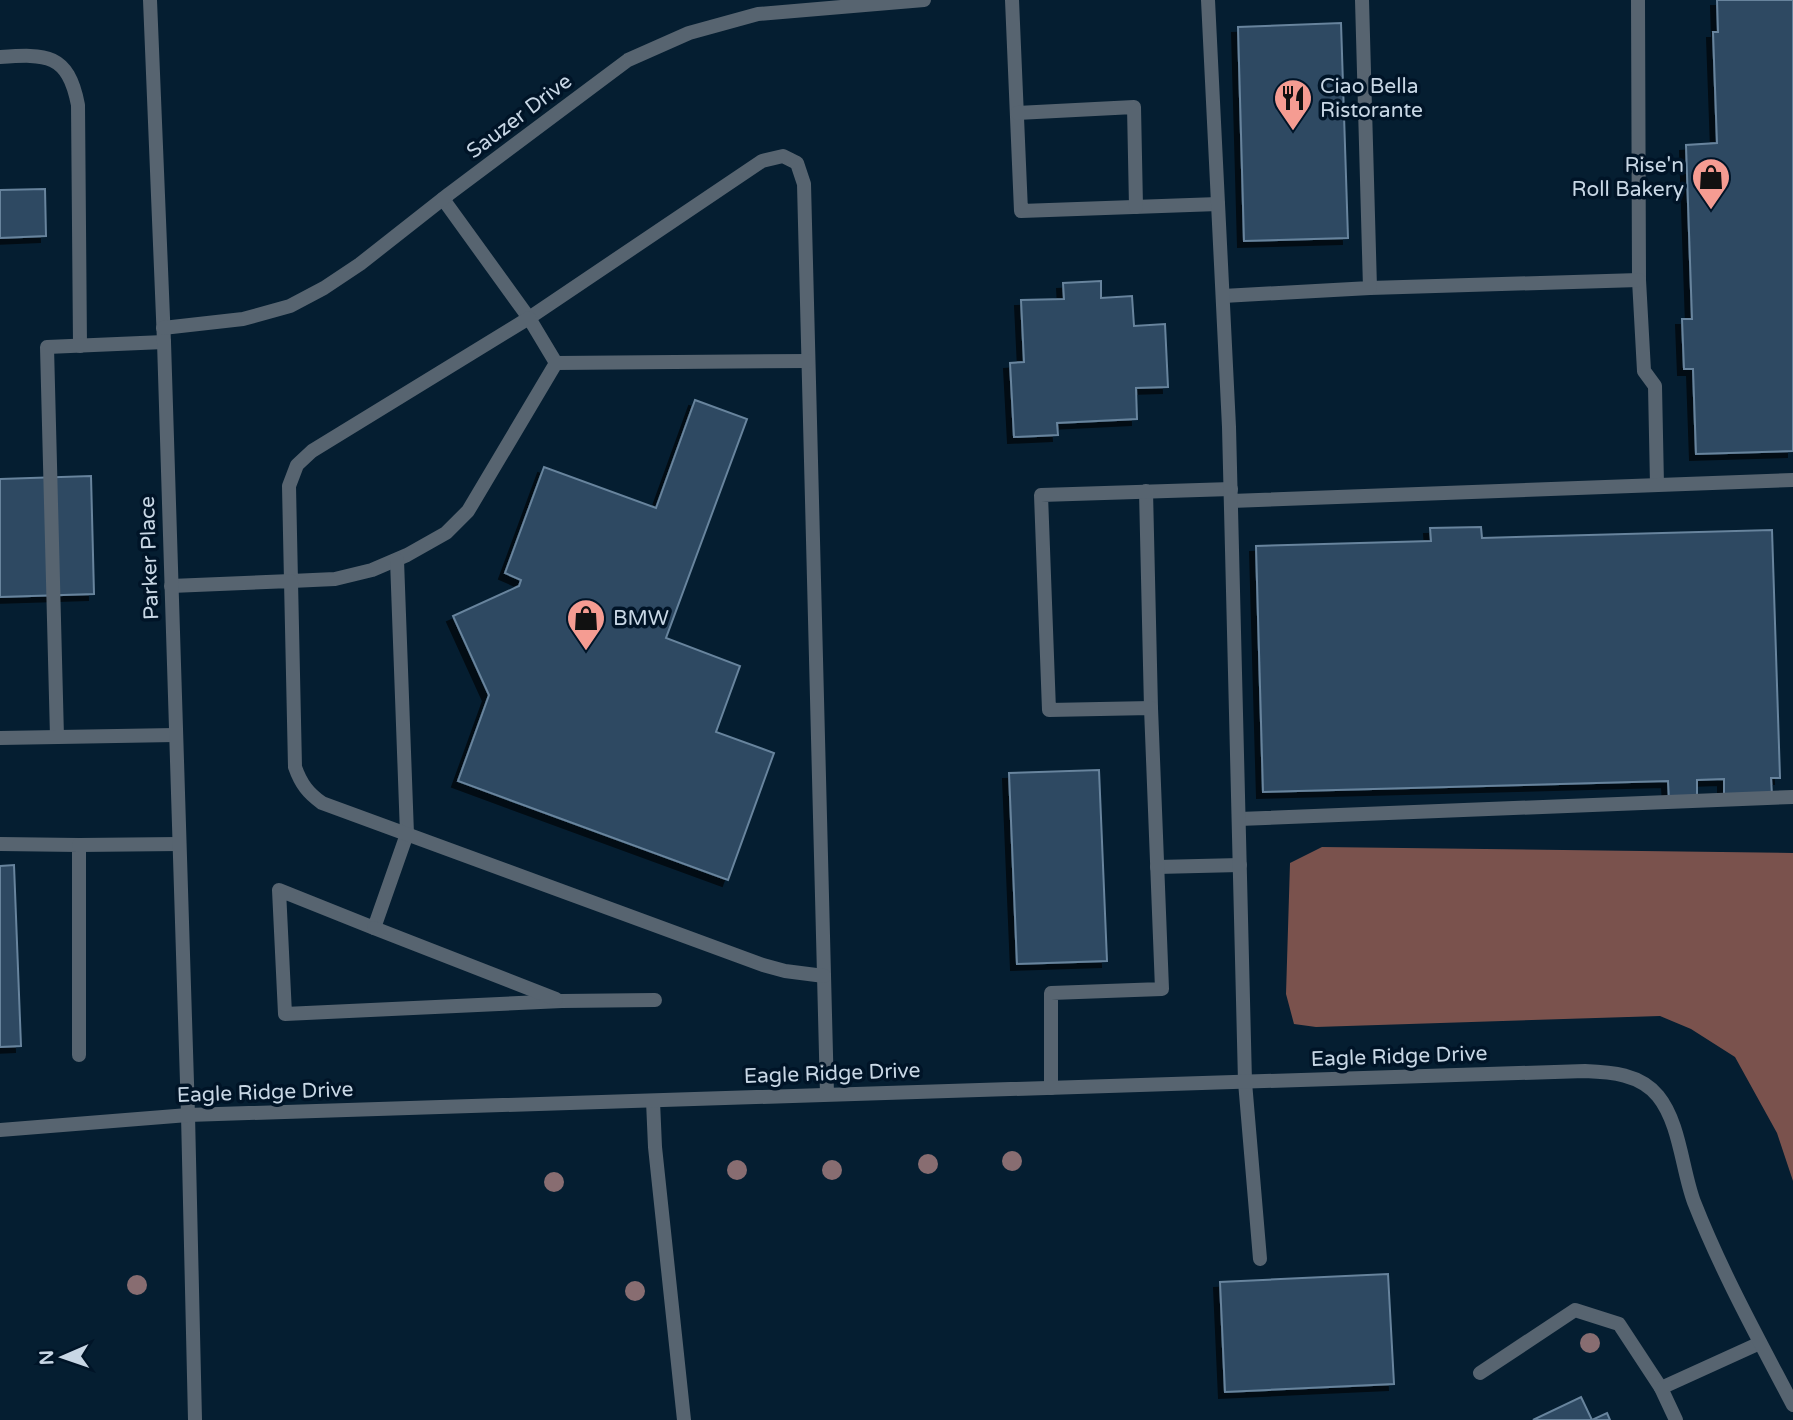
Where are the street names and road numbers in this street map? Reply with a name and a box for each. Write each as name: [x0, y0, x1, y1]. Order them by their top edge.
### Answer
street label: Sauzer Drive: [462, 69, 577, 164]
street label: Parker Place: [135, 495, 164, 620]
street label: Eagle Ridge Drive: [1310, 1041, 1488, 1072]
street label: Eagle Ridge Drive: [743, 1058, 921, 1089]
street label: Eagle Ridge Drive: [176, 1077, 354, 1108]

